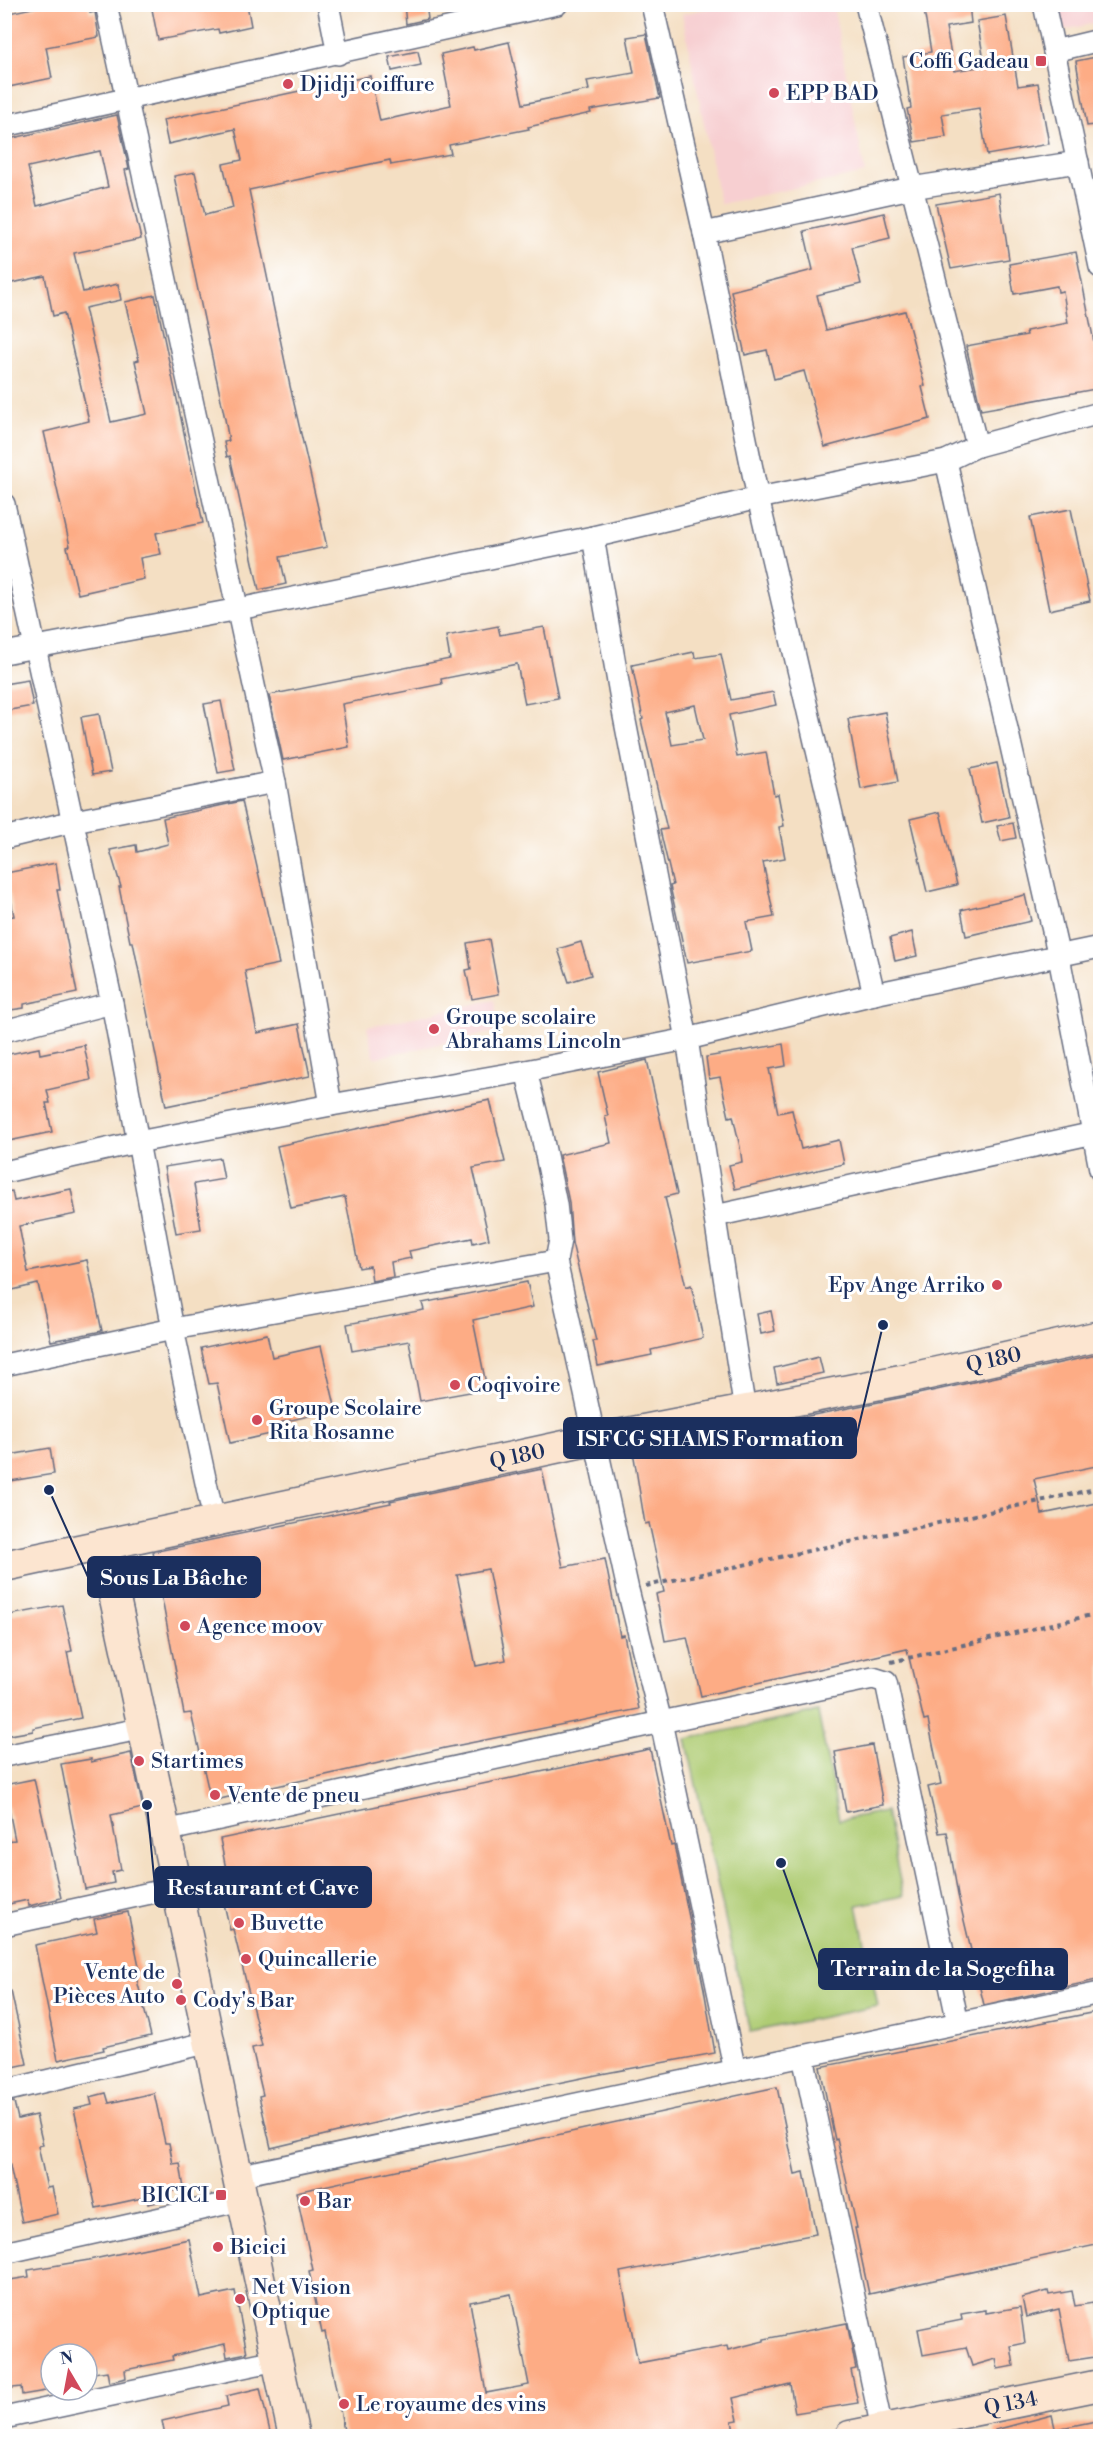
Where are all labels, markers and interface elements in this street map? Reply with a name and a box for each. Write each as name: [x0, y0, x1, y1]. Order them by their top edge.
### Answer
place label: Coffi Gadeau: [909, 49, 1029, 75]
marker: Coffi Gadeau: [1034, 54, 1048, 68]
place label: Djidji coiffure: [300, 72, 435, 98]
marker: Djidji coiffure: [281, 77, 295, 91]
place label: EPP BAD: [786, 81, 878, 107]
marker: EPP BAD: [767, 86, 781, 100]
place label: Groupe scolaire Abrahams Lincoln: [445, 1005, 622, 1055]
marker: Groupe scolaire Abrahams Lincoln: [427, 1022, 441, 1036]
place label: Epv Ange Arriko: [828, 1273, 985, 1299]
marker: Epv Ange Arriko: [990, 1278, 1004, 1292]
street label: Q 180: [964, 1342, 1024, 1379]
place label: Coqivoire: [467, 1373, 561, 1399]
marker: Coqivoire: [448, 1378, 462, 1392]
place label: Groupe Scolaire Rita Rosanne: [269, 1396, 422, 1446]
marker: Groupe Scolaire Rita Rosanne: [250, 1413, 264, 1427]
callout: ISFCG SHAMS Formation: [564, 1418, 856, 1458]
text: ISFCG SHAMS Formation: [576, 1426, 844, 1453]
street label: Q 180: [487, 1438, 548, 1476]
callout: Sous La Bâche: [88, 1557, 260, 1597]
text: Sous La Bâche: [100, 1565, 248, 1592]
place label: Agence moov: [196, 1614, 324, 1640]
marker: Agence moov: [178, 1619, 192, 1633]
place label: Startimes: [151, 1749, 244, 1775]
marker: Startimes: [132, 1754, 146, 1768]
place label: Vente de pneu: [226, 1783, 360, 1809]
marker: Vente de pneu: [208, 1788, 222, 1802]
callout: Restaurant et Cave: [155, 1867, 371, 1907]
text: Restaurant et Cave: [167, 1875, 359, 1902]
place label: Buvette: [250, 1911, 324, 1937]
marker: Buvette: [232, 1916, 246, 1930]
place label: Quincallerie: [258, 1947, 377, 1973]
callout: Terrain de la Sogefiha: [819, 1949, 1067, 1989]
marker: Quincallerie: [239, 1952, 253, 1966]
text: Terrain de la Sogefiha: [831, 1956, 1056, 1983]
place label: Vente de Pièces Auto: [53, 1960, 165, 2010]
marker: Vente de Pièces Auto: [170, 1977, 184, 1991]
place label: Cody's Bar: [193, 1988, 294, 2014]
marker: Cody's Bar: [174, 1993, 188, 2007]
place label: BICICI: [141, 2183, 209, 2209]
marker: BICICI: [214, 2188, 228, 2202]
place label: Bar: [316, 2189, 351, 2215]
marker: Bar: [298, 2194, 312, 2208]
place label: Bicici: [229, 2235, 287, 2261]
marker: Bicici: [211, 2240, 225, 2254]
place label: Net Vision Optique: [252, 2275, 351, 2325]
marker: Net Vision Optique: [233, 2292, 247, 2306]
north arrow: [39, 2342, 99, 2402]
text: N: [59, 2347, 75, 2369]
street label: Q 134: [982, 2386, 1040, 2422]
place label: Le royaume des vins: [356, 2392, 546, 2418]
marker: Le royaume des vins: [337, 2397, 351, 2411]

